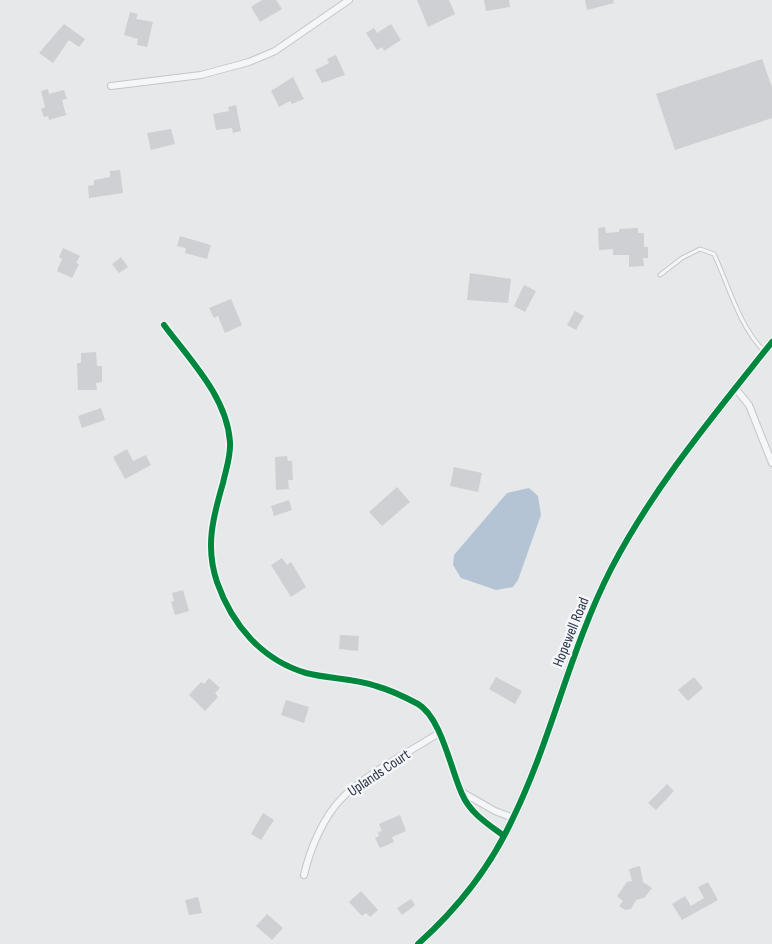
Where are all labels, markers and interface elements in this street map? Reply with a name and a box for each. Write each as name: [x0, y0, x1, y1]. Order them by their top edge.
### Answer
street label: Hopewell Road: [548, 594, 594, 670]
street label: Uplands Court: [344, 745, 414, 801]

